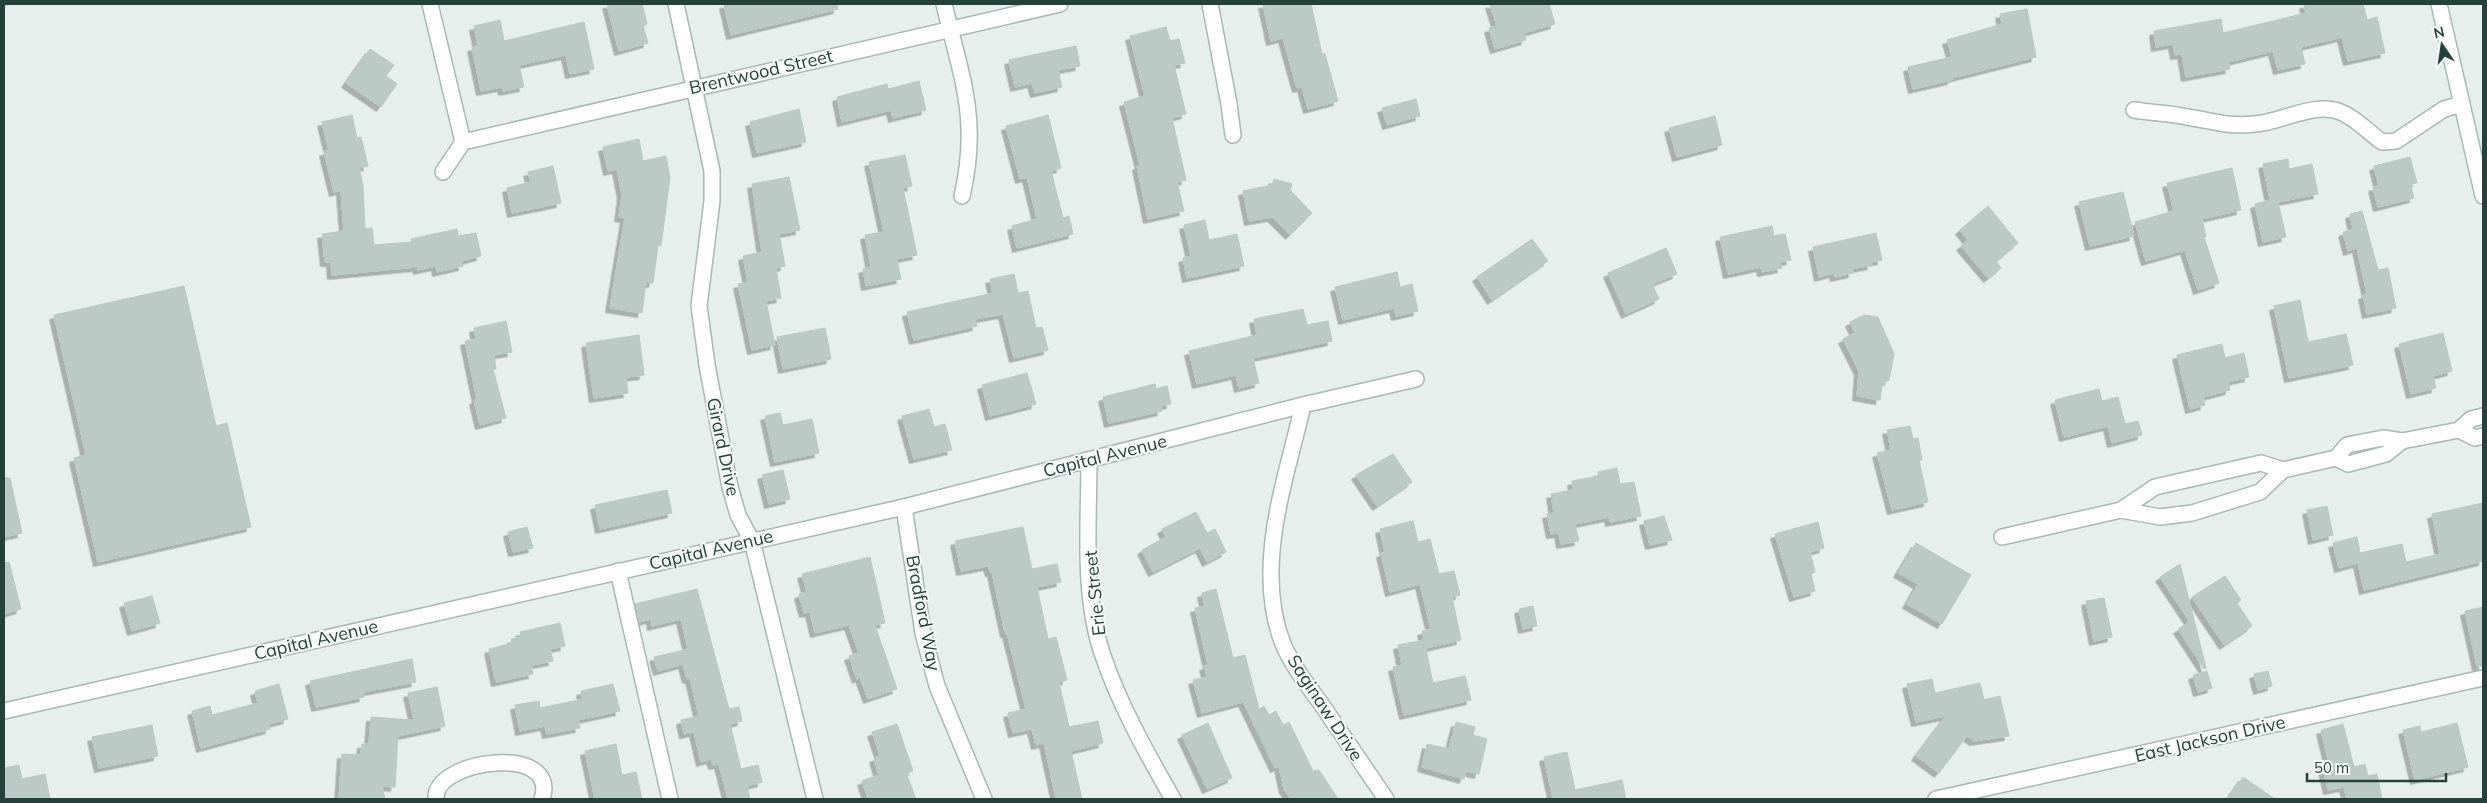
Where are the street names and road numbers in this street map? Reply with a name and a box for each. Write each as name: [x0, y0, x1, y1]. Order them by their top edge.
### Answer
street label: Brentwood Street: [687, 44, 835, 99]
street label: Girard Drive: [702, 396, 745, 498]
street label: Capital Avenue: [1041, 429, 1169, 482]
street label: Capital Avenue: [647, 524, 775, 575]
street label: Erie Street: [1079, 549, 1110, 637]
street label: Bradford Way: [901, 553, 946, 673]
street label: Capital Avenue: [252, 614, 380, 665]
street label: Saginaw Drive: [1282, 650, 1368, 765]
street label: East Jackson Drive: [2132, 710, 2287, 767]

